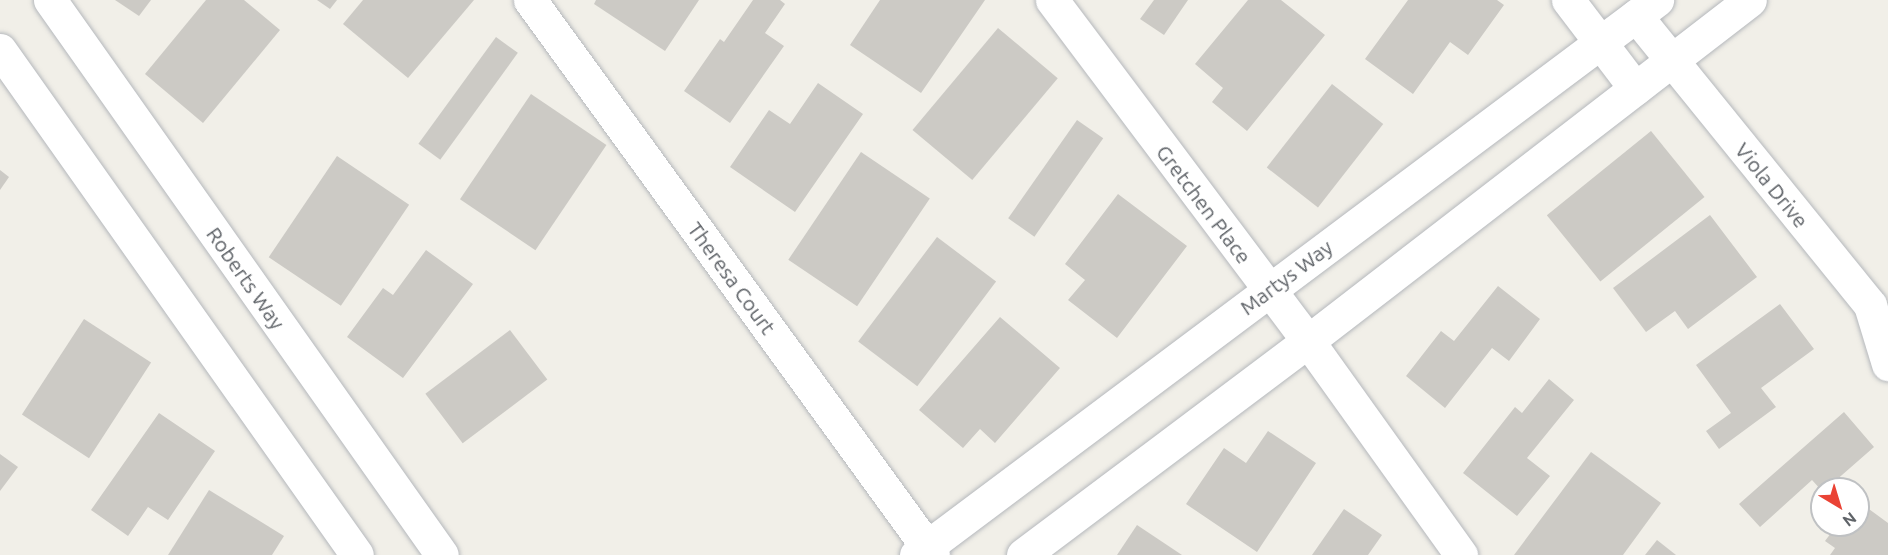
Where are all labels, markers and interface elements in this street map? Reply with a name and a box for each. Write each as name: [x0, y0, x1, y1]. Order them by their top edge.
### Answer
street label: Viola Drive: [1730, 137, 1814, 233]
street label: Gretchen Place: [1151, 140, 1257, 268]
street label: Theresa Court: [683, 217, 781, 339]
street label: Roberts Way: [201, 222, 291, 334]
street label: Martys Way: [1235, 234, 1337, 320]
north arrow: [1810, 477, 1870, 537]
text: N: [1840, 509, 1860, 530]

